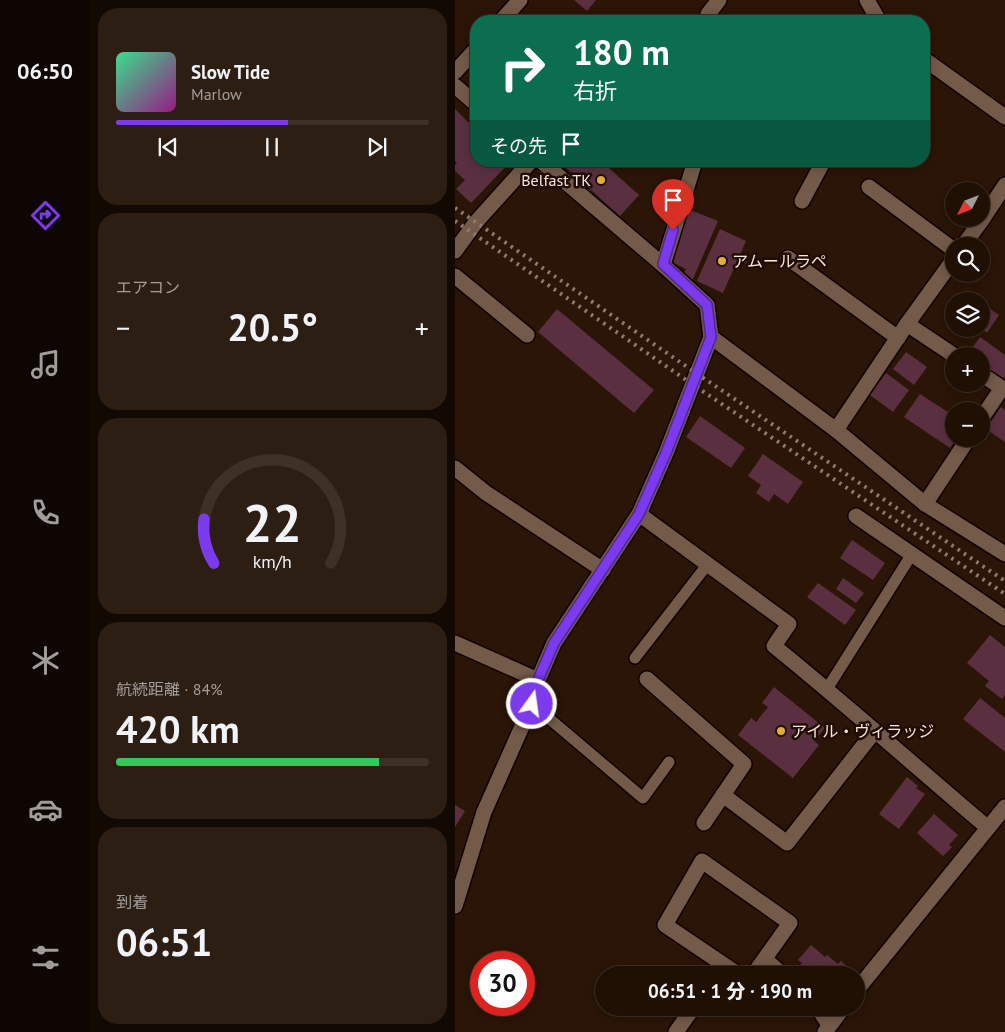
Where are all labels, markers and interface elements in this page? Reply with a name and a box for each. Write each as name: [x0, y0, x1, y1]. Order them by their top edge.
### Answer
text: 180 m: [573, 29, 670, 75]
icon: right: [490, 35, 555, 100]
text: 06:50: [17, 57, 73, 85]
text: Slow Tide: [191, 60, 270, 84]
text: 右折: [573, 77, 617, 105]
text: Marlow: [191, 84, 242, 104]
icon: arrive: [557, 130, 585, 158]
icon: previous: [154, 133, 182, 161]
icon: pause: [258, 133, 286, 161]
icon: next: [363, 133, 391, 161]
text: その先: [490, 134, 547, 158]
place label: Belfast TK: [521, 170, 591, 190]
marker: Belfast TK: [595, 174, 607, 186]
pin: [652, 179, 694, 230]
north arrow: [945, 182, 990, 228]
map controls: [945, 182, 990, 447]
icon: arrive: [659, 186, 687, 214]
icon: directions: [28, 198, 63, 233]
button: search: [945, 237, 990, 282]
place label: アムールラペ: [732, 251, 827, 271]
marker: アムールラペ: [716, 255, 728, 267]
text: エアコン: [116, 277, 180, 297]
button: layers: [945, 292, 990, 337]
text: 20.5°: [227, 302, 318, 351]
text: −: [116, 309, 130, 346]
text: +: [415, 309, 429, 346]
icon: music: [28, 347, 63, 382]
button: +: [945, 347, 990, 392]
button: −: [945, 402, 990, 447]
text: 22: [243, 489, 302, 556]
icon: phone: [28, 495, 63, 530]
text: km/h: [253, 550, 292, 573]
icon: climate: [28, 643, 63, 678]
position arrow: [505, 677, 557, 729]
text: 航続距離 · 84%: [116, 679, 223, 699]
text: 420 km: [116, 704, 240, 753]
place label: アイル・ヴィラッジ: [791, 721, 934, 741]
marker: アイル・ヴィラッジ: [775, 725, 787, 737]
icon: car: [28, 792, 63, 827]
text: 到着: [116, 892, 148, 912]
text: 06:51: [116, 917, 212, 966]
icon: filters: [28, 940, 63, 975]
speed limit sign: 30: [470, 951, 535, 1016]
text: 06:51 · 1 分 · 190 m: [648, 979, 812, 1003]

